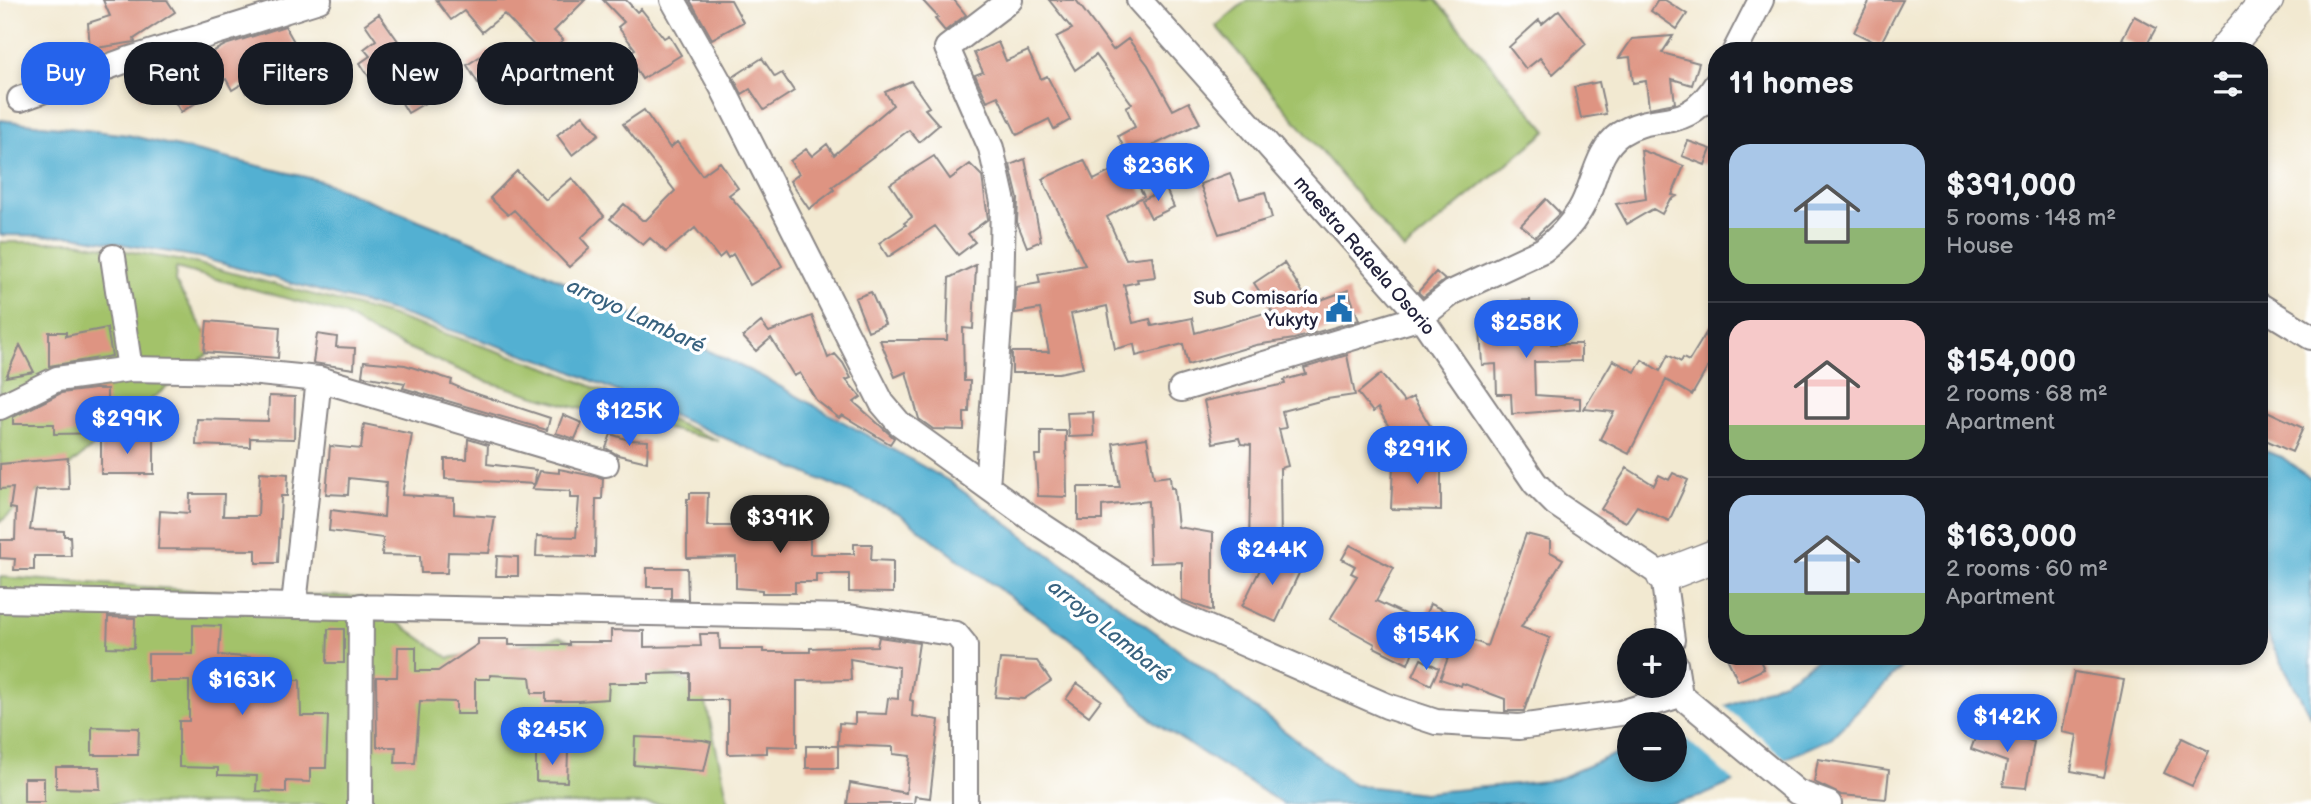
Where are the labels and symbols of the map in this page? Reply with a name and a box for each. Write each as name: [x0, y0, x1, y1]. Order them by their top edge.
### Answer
pin: $236K: [1109, 144, 1207, 203]
street label: maestra Rafaela Osorio: [1289, 172, 1439, 340]
water label: arroyo Lambaré: [563, 273, 709, 359]
place label: Sub Comisaría Yukyty: [1193, 287, 1318, 332]
public building icon: Sub Comisaría Yukyty: [1324, 294, 1354, 324]
pin: $258K: [1477, 300, 1575, 360]
pin: $125K: [580, 388, 678, 448]
pin: $299K: [78, 396, 176, 456]
pin: $291K: [1368, 426, 1466, 486]
pin: $391K: [731, 496, 829, 555]
pin: $244K: [1223, 528, 1321, 587]
water label: arroyo Lambaré: [1043, 574, 1175, 688]
pin: $154K: [1377, 612, 1475, 672]
pin: $163K: [193, 658, 291, 717]
pin: $142K: [1958, 694, 2056, 754]
pin: $245K: [503, 708, 601, 767]

